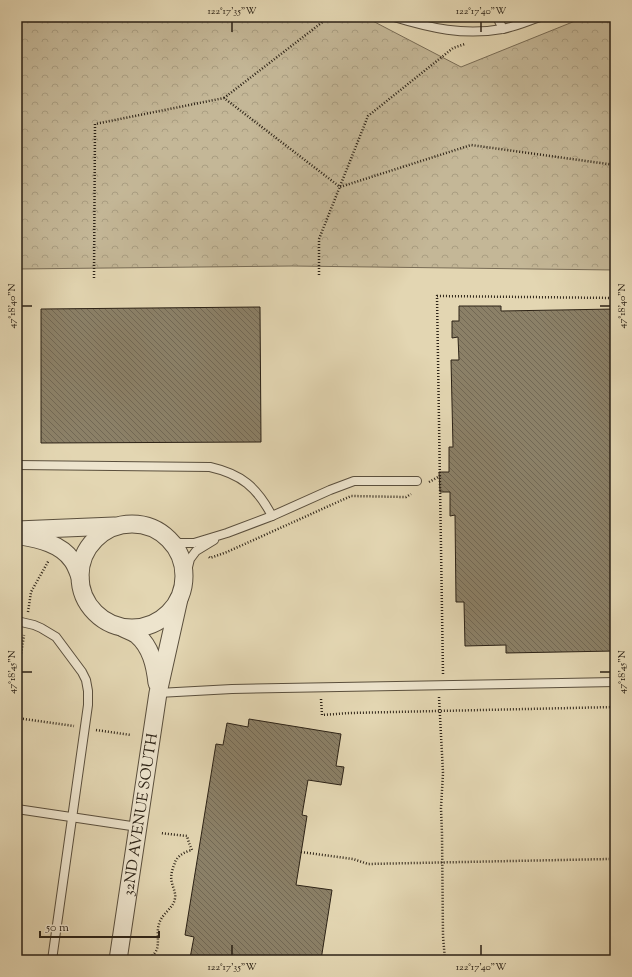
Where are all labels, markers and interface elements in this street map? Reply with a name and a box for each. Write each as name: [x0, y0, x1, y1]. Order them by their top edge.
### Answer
text: 122°17'35"W: [207, 4, 257, 19]
text: 122°17'40"W: [456, 4, 506, 19]
text: 47°18'40"N: [5, 284, 20, 328]
text: 47°18'40"N: [615, 284, 630, 328]
text: 47°18'45"N: [5, 650, 20, 694]
text: 47°18'45"N: [615, 650, 630, 694]
street label: 32ND AVENUE SOUTH: [119, 732, 164, 898]
scale bar: [40, 913, 159, 939]
text: 50 m: [45, 919, 69, 937]
text: 122°17'35"W: [207, 960, 257, 975]
text: 122°17'40"W: [456, 960, 506, 975]

